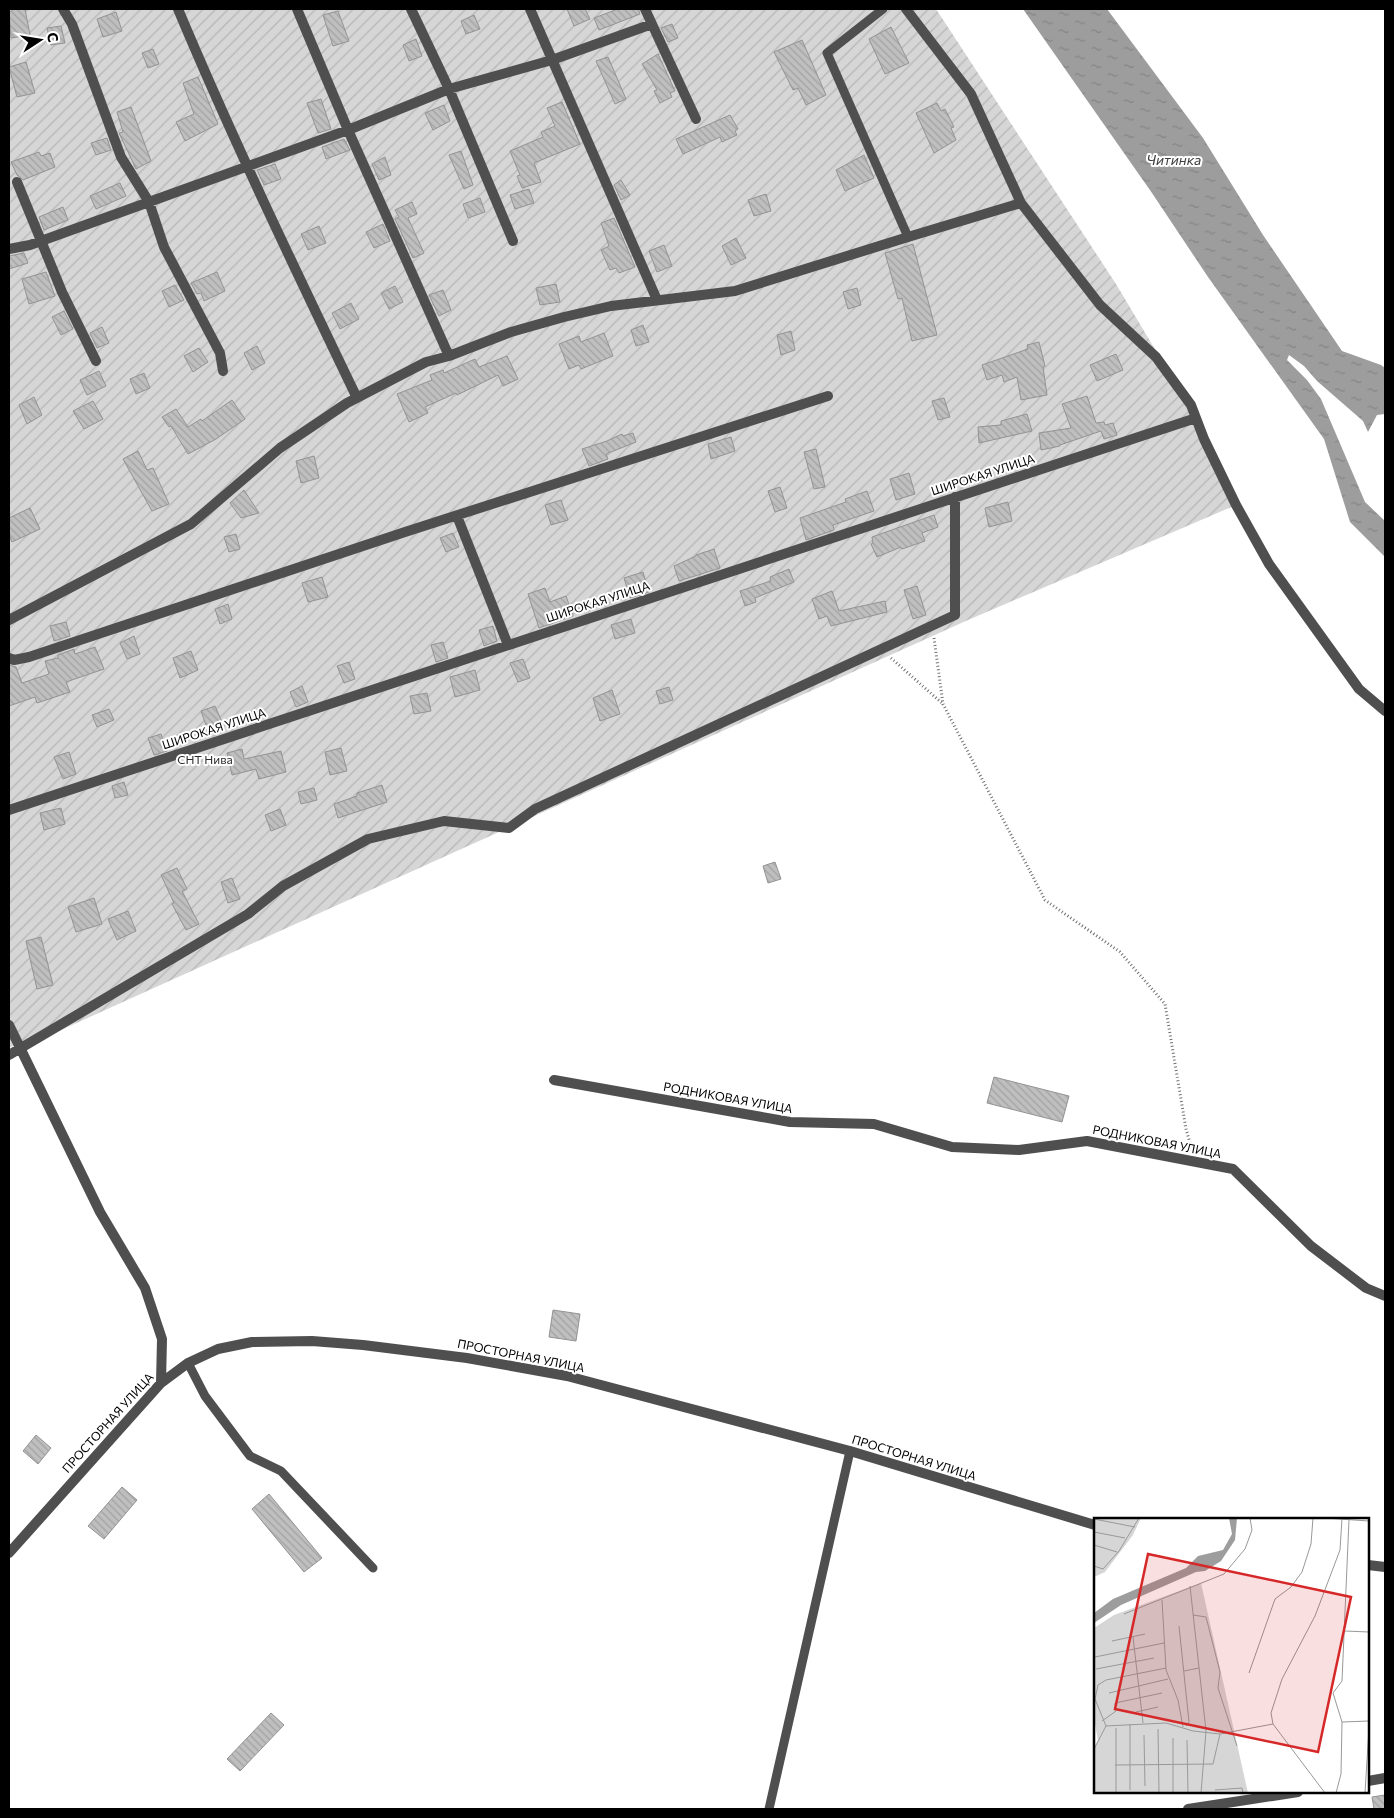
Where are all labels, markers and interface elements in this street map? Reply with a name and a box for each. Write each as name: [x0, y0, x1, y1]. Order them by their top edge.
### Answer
north arrow: [15, 15, 65, 65]
text: С: [44, 31, 63, 44]
water label: Читинка: [1147, 151, 1201, 168]
street label: ШИРОКАЯ УЛИЦА: [929, 451, 1036, 497]
street label: ШИРОКАЯ УЛИЦА: [544, 578, 651, 624]
street label: ШИРОКАЯ УЛИЦА: [160, 705, 267, 751]
park label: СНТ Нива: [177, 752, 233, 766]
street label: РОДНИКОВАЯ УЛИЦА: [663, 1079, 794, 1115]
street label: РОДНИКОВАЯ УЛИЦА: [1092, 1122, 1223, 1160]
street label: ПРОСТОРНАЯ УЛИЦА: [456, 1336, 586, 1374]
street label: ПРОСТОРНАЯ УЛИЦА: [59, 1370, 156, 1475]
street label: ПРОСТОРНАЯ УЛИЦА: [850, 1431, 978, 1483]
inset map: [1094, 1518, 1369, 1793]

